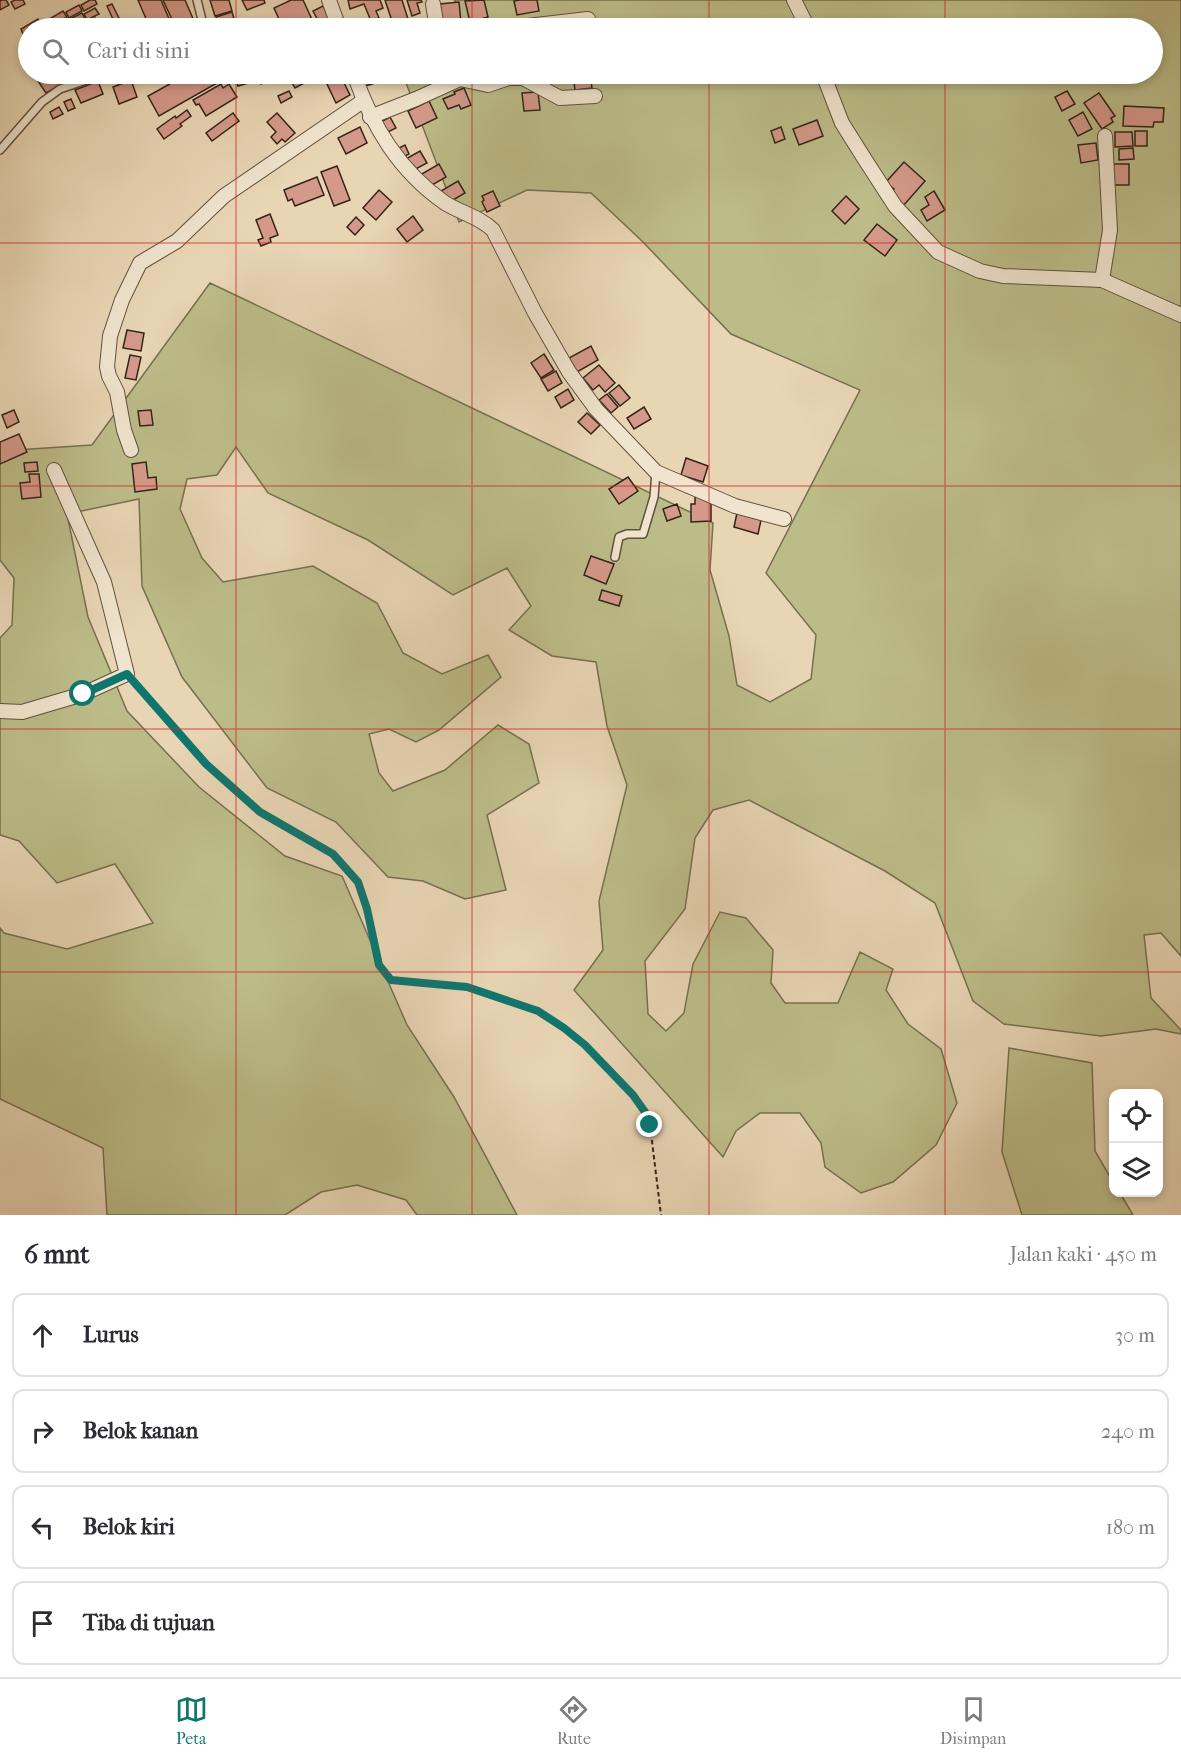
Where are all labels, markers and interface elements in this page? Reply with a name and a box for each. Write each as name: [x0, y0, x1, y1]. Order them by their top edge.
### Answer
search box: [18, 18, 1163, 84]
icon: search: [39, 35, 72, 68]
text: Cari di sini: [87, 38, 190, 64]
route start: [69, 680, 95, 706]
map controls: [1109, 1089, 1163, 1197]
button: locate: [1109, 1089, 1163, 1143]
route end: [636, 1111, 662, 1137]
button: layers: [1109, 1143, 1163, 1197]
text: 6 mnt: [24, 1239, 89, 1270]
text: Jalan kaki · 450 m: [1010, 1243, 1157, 1266]
icon: ahead: [26, 1319, 59, 1352]
text: Lurus: [83, 1322, 139, 1348]
text: 30 m: [1115, 1324, 1155, 1347]
icon: right: [26, 1415, 59, 1448]
text: Belok kanan: [83, 1418, 198, 1444]
text: 240 m: [1101, 1420, 1155, 1443]
icon: left: [26, 1511, 59, 1544]
text: Belok kiri: [83, 1514, 175, 1540]
text: 180 m: [1106, 1516, 1155, 1539]
icon: arrive: [26, 1607, 59, 1640]
text: Tiba di tujuan: [83, 1610, 215, 1636]
tab: Peta: [175, 1693, 208, 1748]
tab: Rute: [557, 1693, 591, 1748]
tab: Disimpan: [940, 1693, 1006, 1748]

